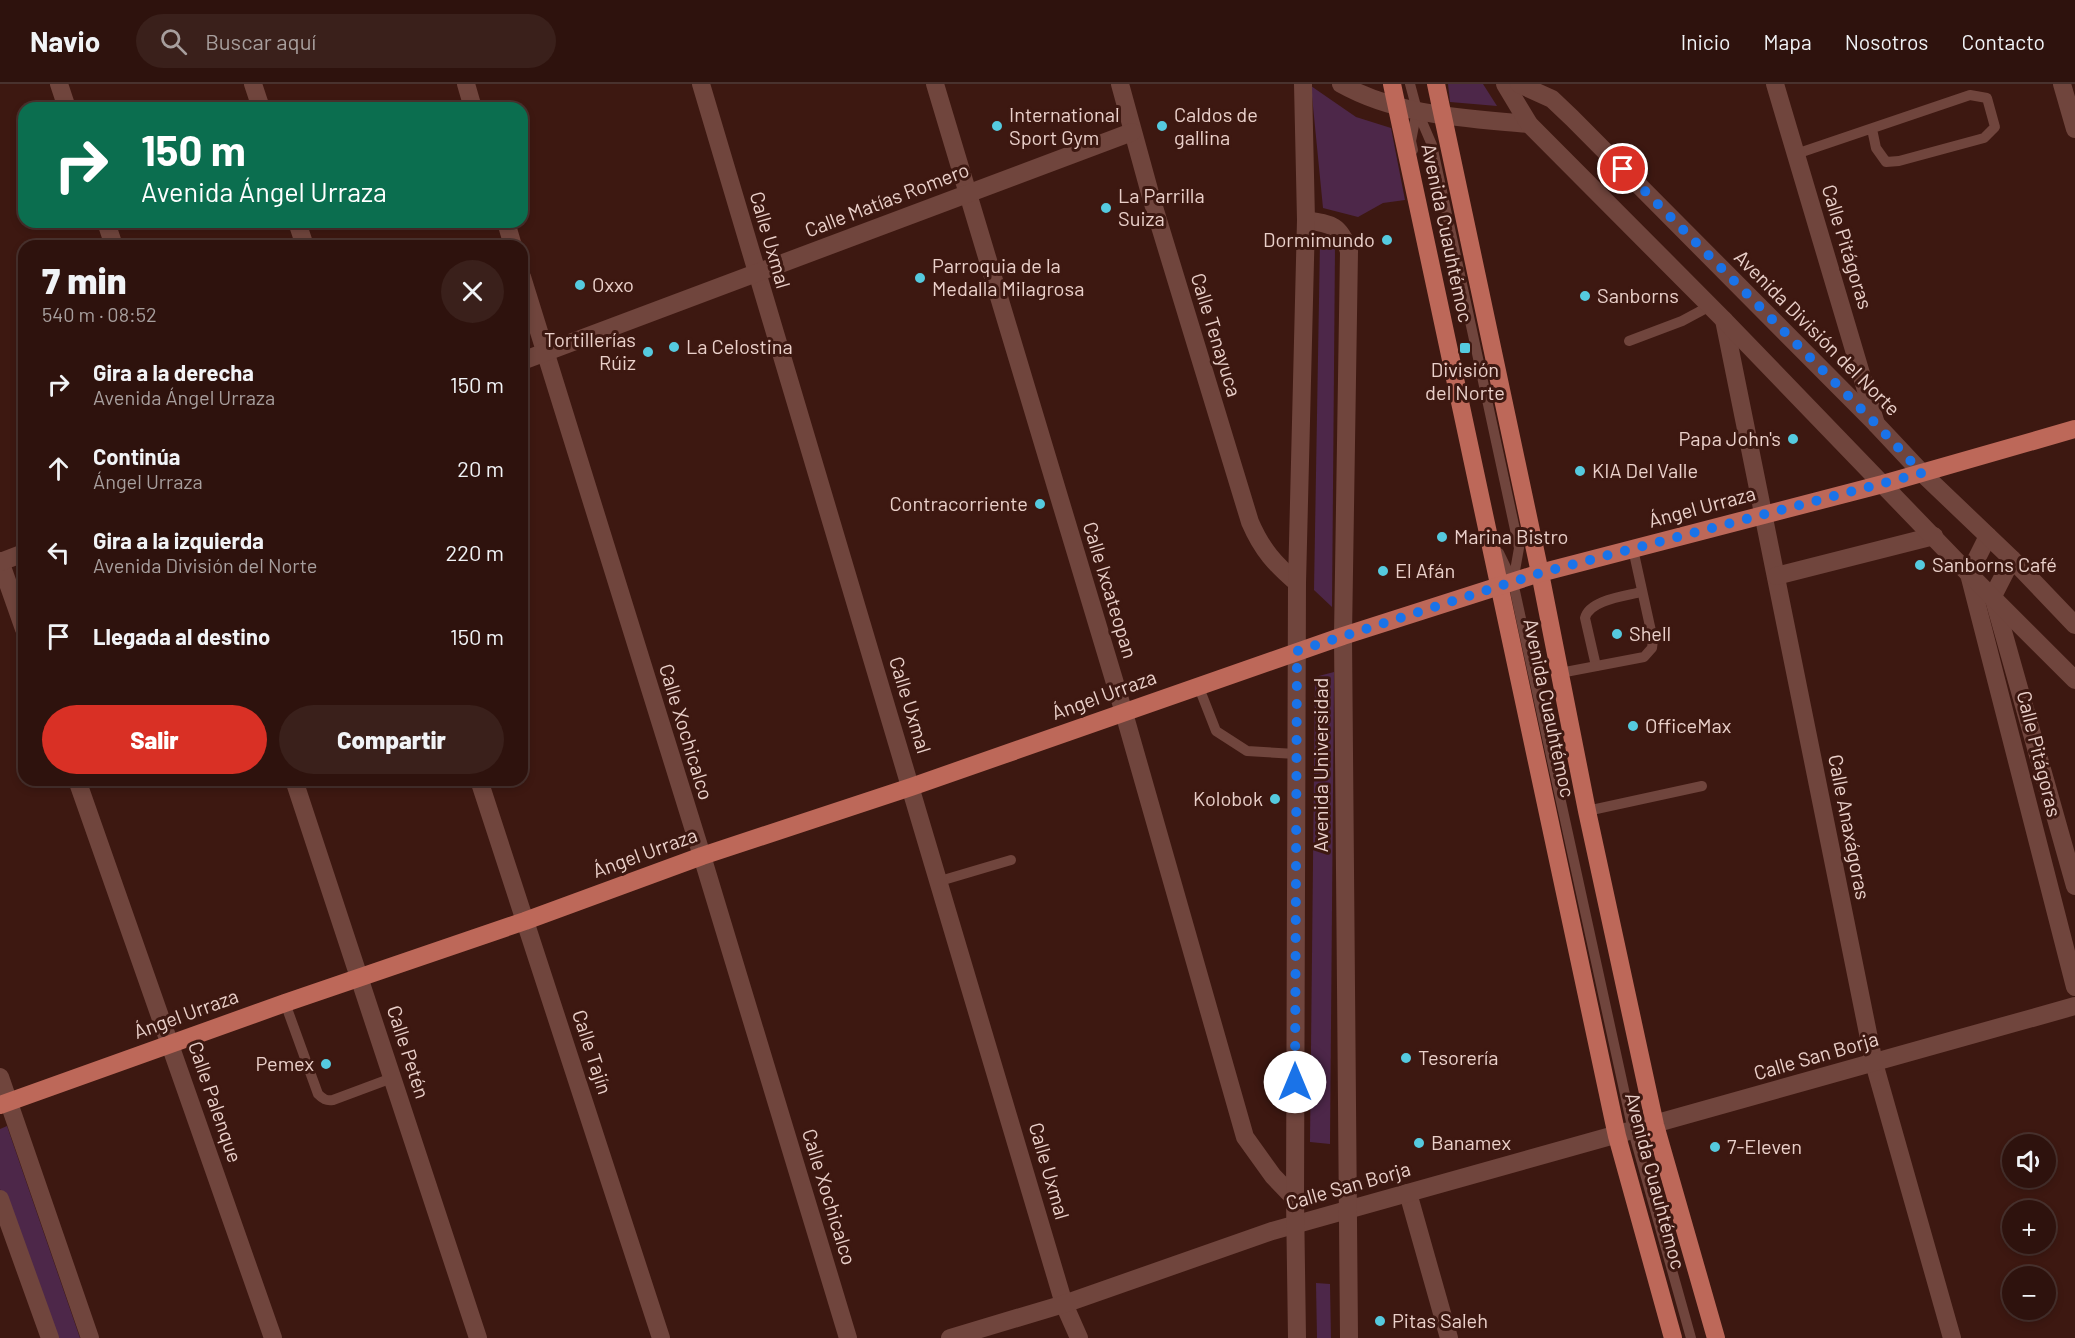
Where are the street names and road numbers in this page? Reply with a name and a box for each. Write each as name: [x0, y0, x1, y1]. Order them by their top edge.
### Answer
street label: Avenida Cuauhtémoc: [1417, 141, 1479, 324]
street label: Calle Matías Romero: [801, 157, 972, 241]
street label: Calle Pitágoras: [1818, 181, 1878, 312]
street label: Calle Uxmal: [746, 188, 796, 291]
street label: Avenida División del Norte: [1730, 244, 1906, 420]
street label: Calle Tenayuca: [1187, 270, 1247, 400]
street label: Ángel Urraza: [1646, 480, 1758, 532]
street label: Calle Ixcateopan: [1079, 519, 1143, 661]
street label: Avenida Cuauhtémoc: [1519, 616, 1581, 799]
street label: Calle Uxmal: [885, 653, 937, 756]
street label: Calle Xochicalco: [655, 661, 719, 803]
street label: Ángel Urraza: [1048, 664, 1159, 724]
street label: Avenida Universidad: [1308, 677, 1332, 853]
street label: Calle Pitágoras: [2013, 688, 2067, 819]
street label: Calle Anaxágoras: [1824, 752, 1876, 902]
street label: Ángel Urraza: [589, 822, 700, 882]
street label: Ángel Urraza: [130, 983, 241, 1043]
street label: Calle Petén: [383, 1002, 435, 1101]
street label: Calle Tajín: [568, 1006, 618, 1097]
street label: Calle San Borja: [1751, 1026, 1881, 1084]
street label: Calle Palenque: [184, 1038, 248, 1165]
street label: Avenida Cuauhtémoc: [1621, 1090, 1691, 1272]
street label: Calle Uxmal: [1025, 1119, 1075, 1222]
street label: Calle Xochicalco: [798, 1126, 862, 1268]
street label: Calle San Borja: [1283, 1156, 1413, 1214]

